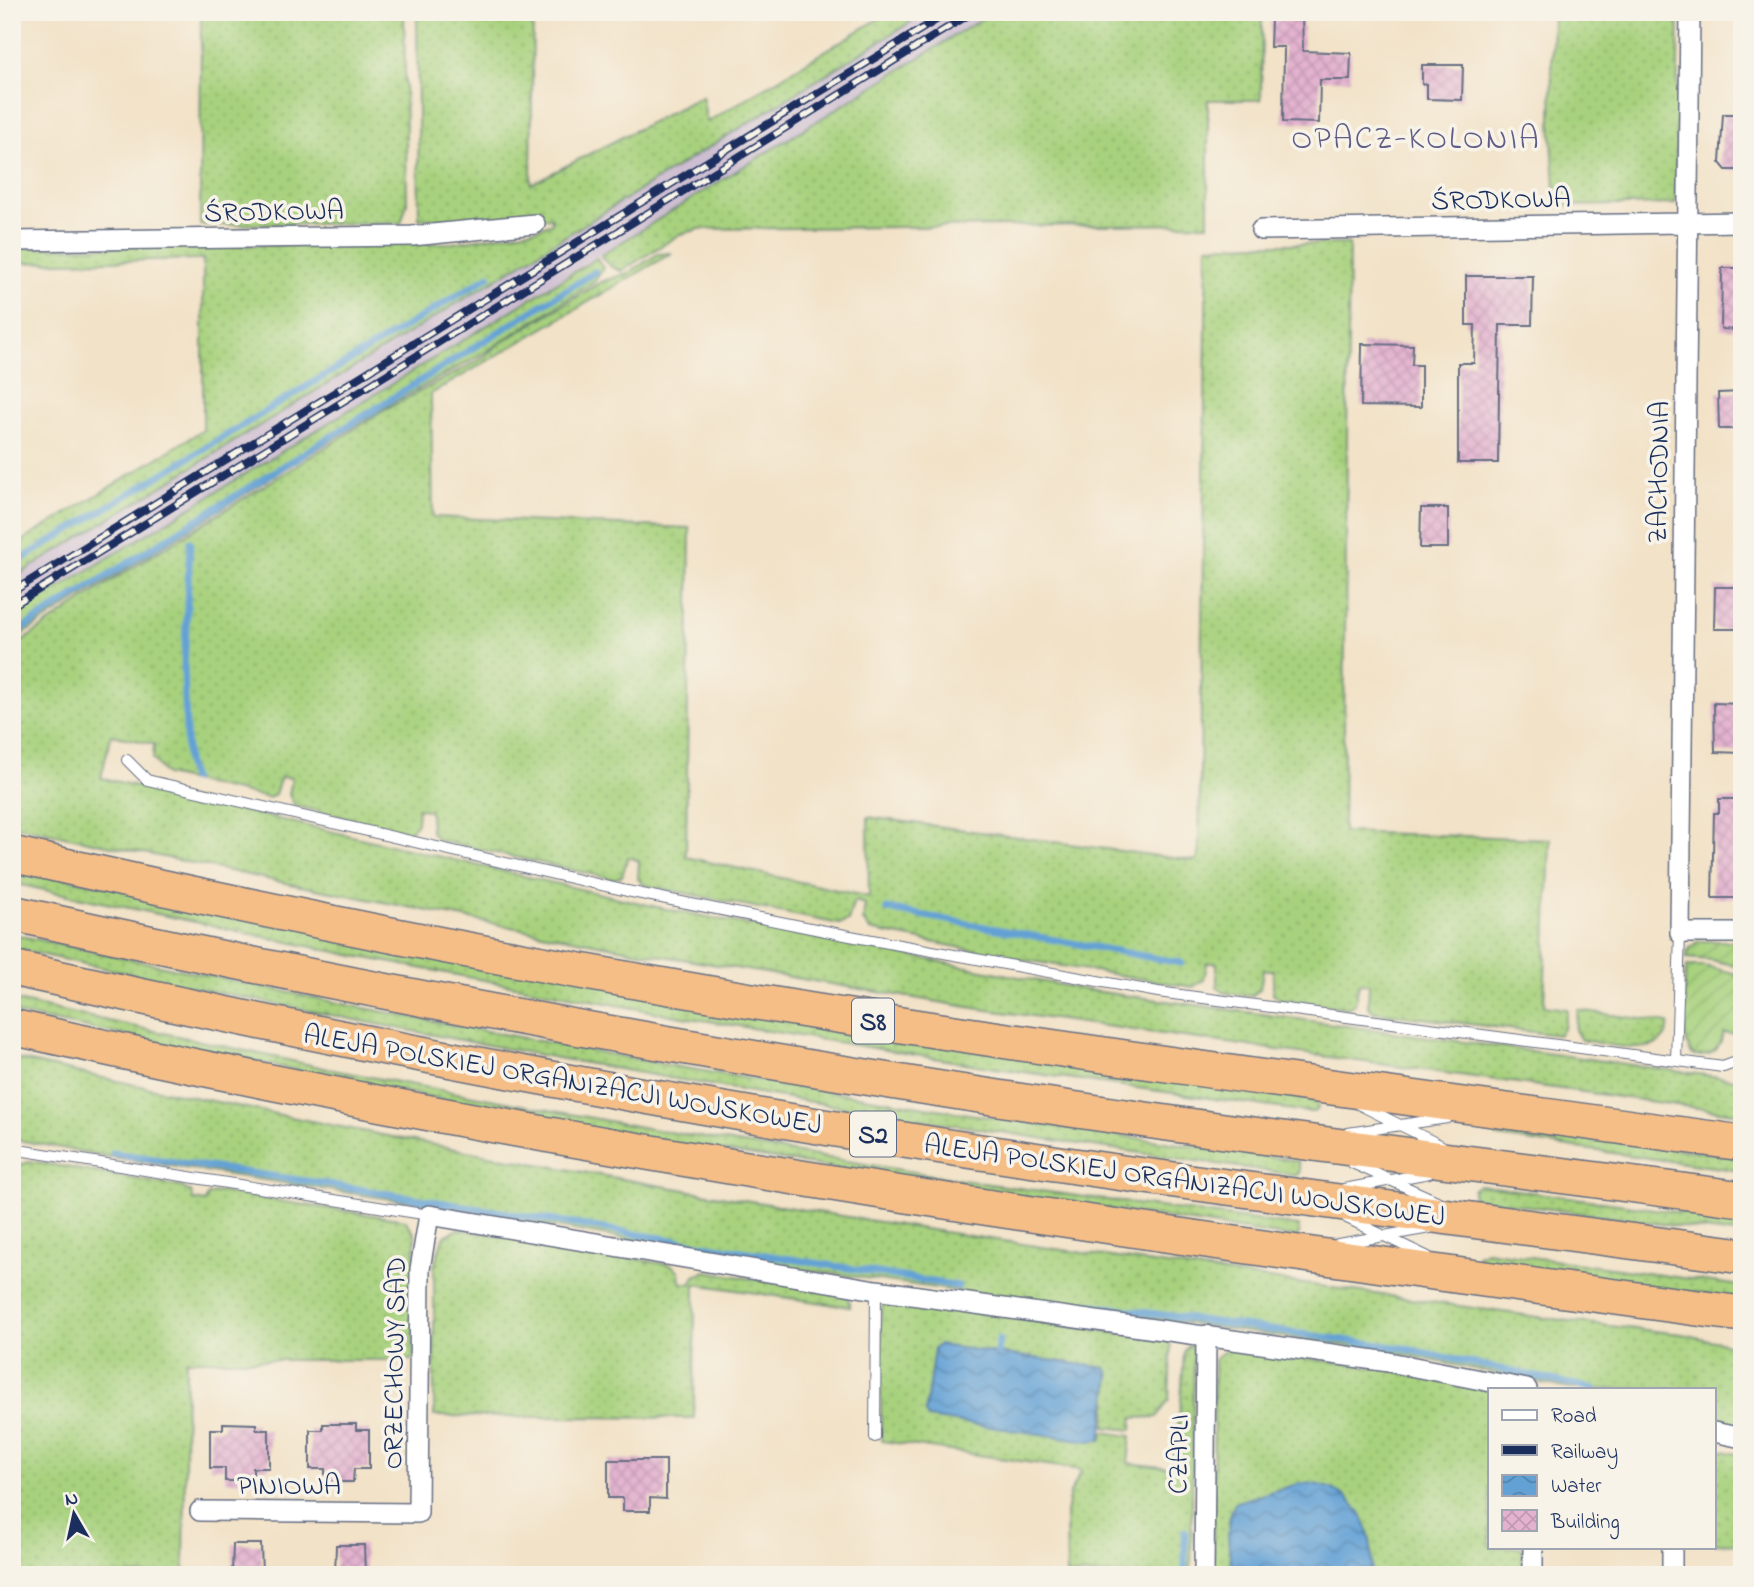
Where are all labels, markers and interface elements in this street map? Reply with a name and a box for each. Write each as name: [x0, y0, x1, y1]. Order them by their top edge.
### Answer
district label: OPACZ-KOLONIA: [1291, 117, 1541, 164]
street label: ŚRODKOWA: [1431, 180, 1571, 223]
street label: ŚRODKOWA: [204, 192, 344, 235]
street label: ZACHODNIA: [1639, 400, 1682, 544]
road number: S8: [852, 998, 894, 1044]
street label: ALEJA POLSKIEJ ORGANIZACJI WOJSKOWEJ: [300, 1016, 825, 1147]
road number: S2: [850, 1112, 896, 1156]
street label: ALEJA POLSKIEJ ORGANIZACJI WOJSKOWEJ: [921, 1126, 1448, 1239]
street label: ORZECHOWY SAD: [374, 1257, 419, 1470]
legend: [1488, 1388, 1716, 1548]
text: Road: [1551, 1402, 1597, 1432]
street label: CZAPLI: [1159, 1414, 1202, 1494]
text: Railway: [1551, 1438, 1618, 1470]
street label: PINIOWA: [237, 1467, 341, 1508]
text: Water: [1551, 1472, 1602, 1502]
north arrow: [38, 1478, 108, 1548]
text: N: [63, 1485, 80, 1514]
text: Building: [1550, 1508, 1620, 1540]

